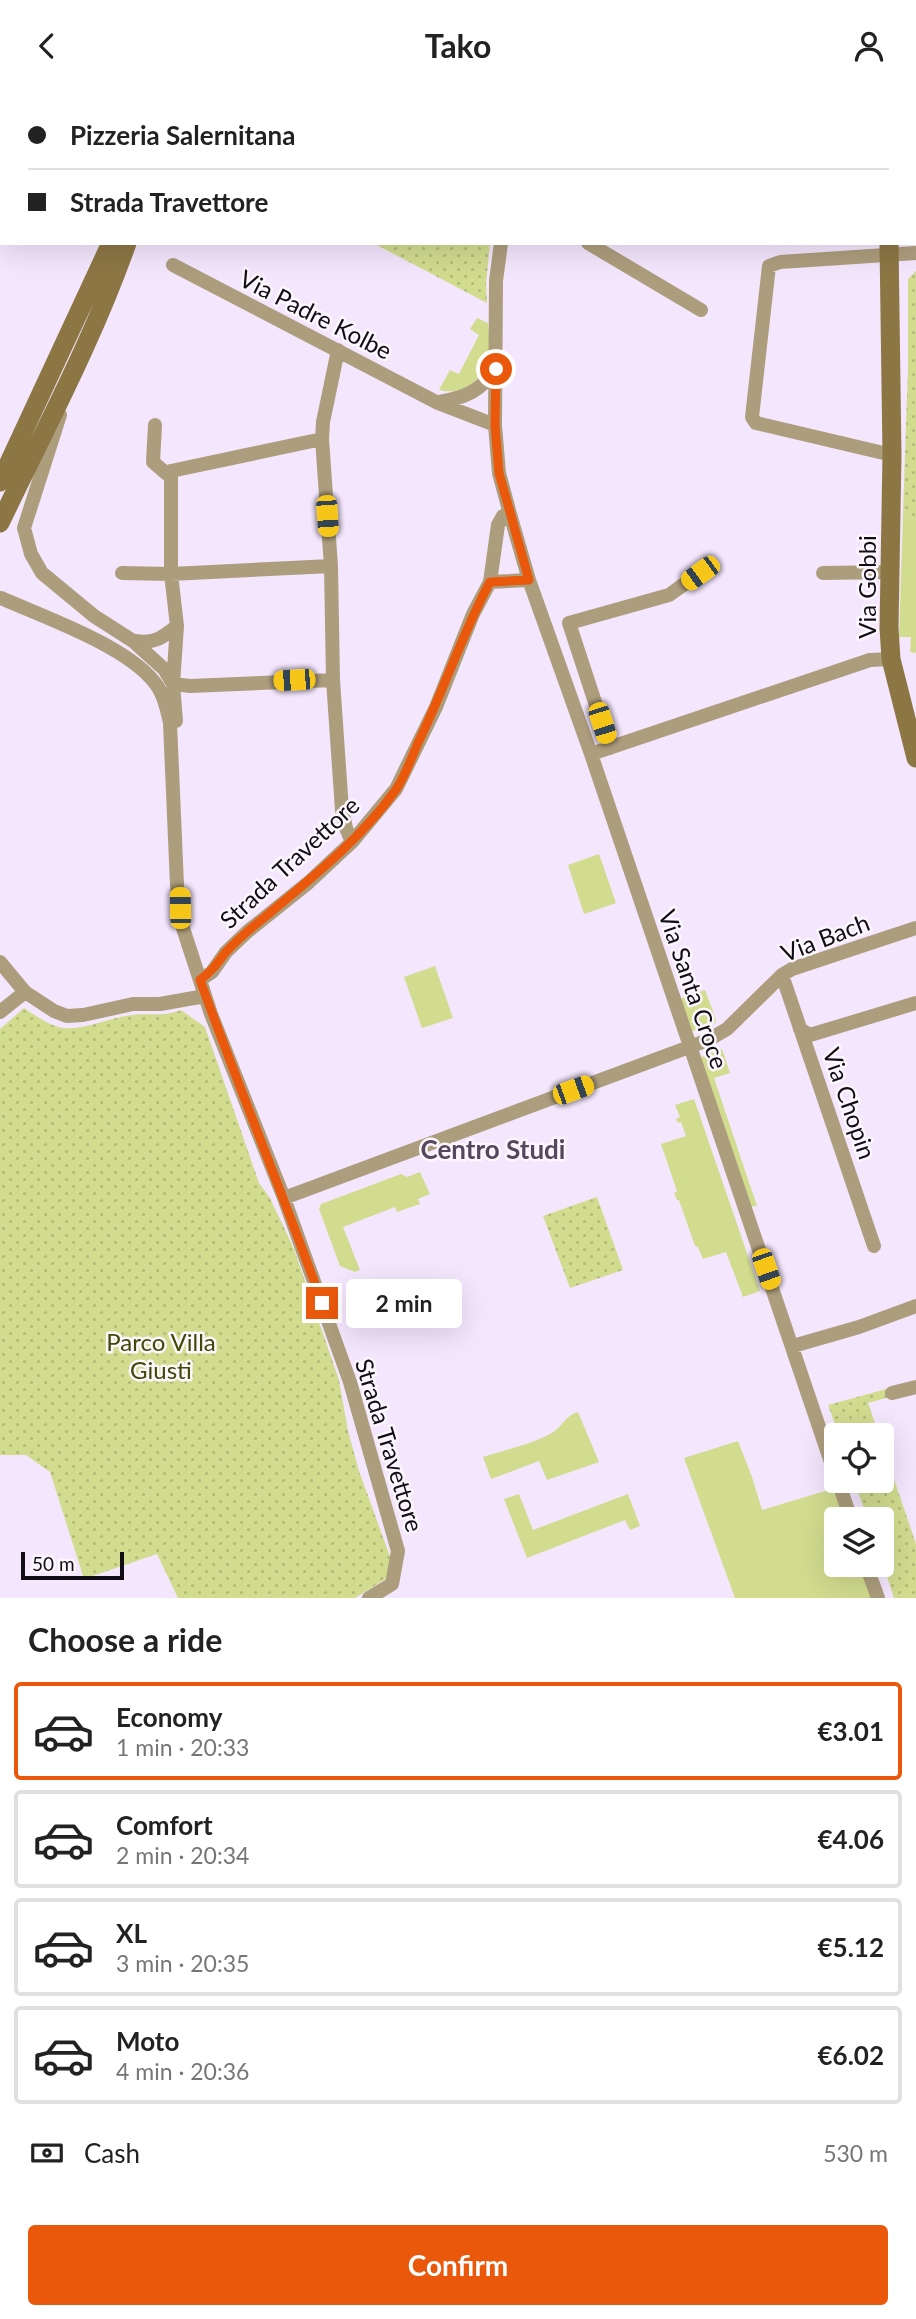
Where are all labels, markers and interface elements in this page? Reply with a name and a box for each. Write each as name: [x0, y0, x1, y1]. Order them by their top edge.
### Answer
text: Tako: [425, 26, 491, 65]
icon: back: [28, 27, 66, 65]
icon: person: [850, 27, 888, 65]
text: Pizzeria Salernitana: [70, 119, 295, 151]
text: Strada Travettore: [70, 186, 268, 218]
street label: Via Padre Kolbe: [235, 263, 397, 365]
route start: [480, 353, 512, 385]
car: [316, 494, 339, 538]
street label: Via Gobbi: [852, 535, 881, 639]
car: [677, 552, 724, 594]
car: [273, 668, 316, 692]
car: [586, 700, 619, 746]
street label: Strada Travettore: [213, 790, 365, 934]
car: [170, 887, 191, 929]
street label: Via Santa Croce: [653, 906, 735, 1072]
street label: Via Bach: [777, 907, 873, 967]
street label: Via Chopin: [817, 1044, 883, 1162]
car: [550, 1073, 597, 1107]
district label: Centro Studi: [421, 1133, 565, 1165]
car: [750, 1246, 783, 1292]
callout: 2 min: [346, 1279, 462, 1327]
route end: [306, 1287, 338, 1319]
text: 2 min: [375, 1289, 433, 1317]
park label: Parco Villa Giusti: [106, 1327, 216, 1384]
street label: Strada Travettore: [350, 1355, 430, 1535]
map controls: [824, 1423, 894, 1577]
button: locate: [824, 1423, 894, 1493]
button: layers: [824, 1507, 894, 1577]
scale bar: [21, 1549, 124, 1581]
text: 50 m: [32, 1552, 75, 1575]
text: Choose a ride: [28, 1620, 222, 1659]
icon: car: [32, 1700, 95, 1763]
text: Economy: [116, 1701, 222, 1733]
text: €3.01: [818, 1715, 884, 1747]
text: 1 min · 20:33: [116, 1733, 249, 1761]
icon: car: [32, 1808, 95, 1871]
text: Comfort: [116, 1809, 213, 1841]
text: €4.06: [818, 1823, 884, 1855]
text: 2 min · 20:34: [116, 1841, 249, 1869]
icon: car: [32, 1916, 95, 1979]
text: XL: [116, 1917, 147, 1949]
text: €5.12: [818, 1931, 884, 1963]
text: 3 min · 20:35: [116, 1949, 249, 1977]
icon: car: [32, 2024, 95, 2087]
text: Moto: [116, 2025, 179, 2057]
text: €6.02: [818, 2039, 884, 2071]
text: 4 min · 20:36: [116, 2057, 249, 2085]
icon: cash: [28, 2134, 66, 2172]
text: Cash: [84, 2137, 140, 2169]
text: 530 m: [823, 2139, 888, 2167]
button: Confirm: [28, 2225, 888, 2305]

